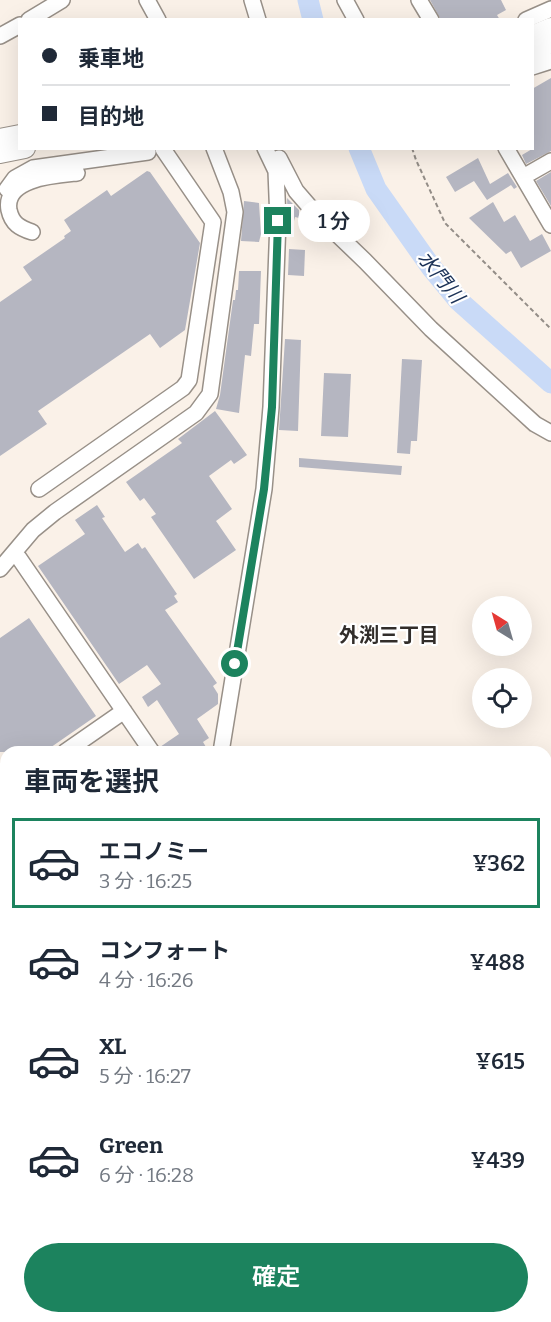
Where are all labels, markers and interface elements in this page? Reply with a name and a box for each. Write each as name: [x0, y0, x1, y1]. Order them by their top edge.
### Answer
text: 乗車地: [78, 45, 144, 72]
text: 目的地: [78, 103, 144, 130]
callout: 1 分: [299, 200, 371, 242]
route end: [264, 207, 291, 234]
text: 1 分: [318, 209, 350, 233]
water label: 水門川: [413, 246, 470, 309]
north arrow: [472, 596, 532, 656]
map controls: [472, 596, 532, 728]
district label: 外渕三丁目: [339, 623, 439, 647]
route start: [221, 650, 248, 677]
button: locate: [472, 668, 532, 728]
text: 車両を選択: [24, 766, 159, 798]
icon: car: [27, 836, 81, 890]
text: エコノミー: [99, 838, 209, 865]
text: ¥362: [472, 850, 525, 877]
text: 3 分 · 16:25: [99, 869, 192, 893]
icon: car: [27, 935, 81, 989]
text: コンフォート: [99, 937, 230, 964]
text: ¥488: [470, 949, 525, 976]
text: 4 分 · 16:26: [99, 968, 194, 992]
text: XL: [99, 1033, 126, 1060]
icon: car: [27, 1034, 81, 1088]
text: ¥615: [476, 1048, 525, 1075]
text: 5 分 · 16:27: [99, 1064, 191, 1088]
text: Green: [99, 1132, 163, 1159]
icon: car: [27, 1133, 81, 1187]
text: ¥439: [471, 1147, 525, 1174]
text: 6 分 · 16:28: [99, 1163, 194, 1187]
button: 確定: [24, 1243, 528, 1312]

